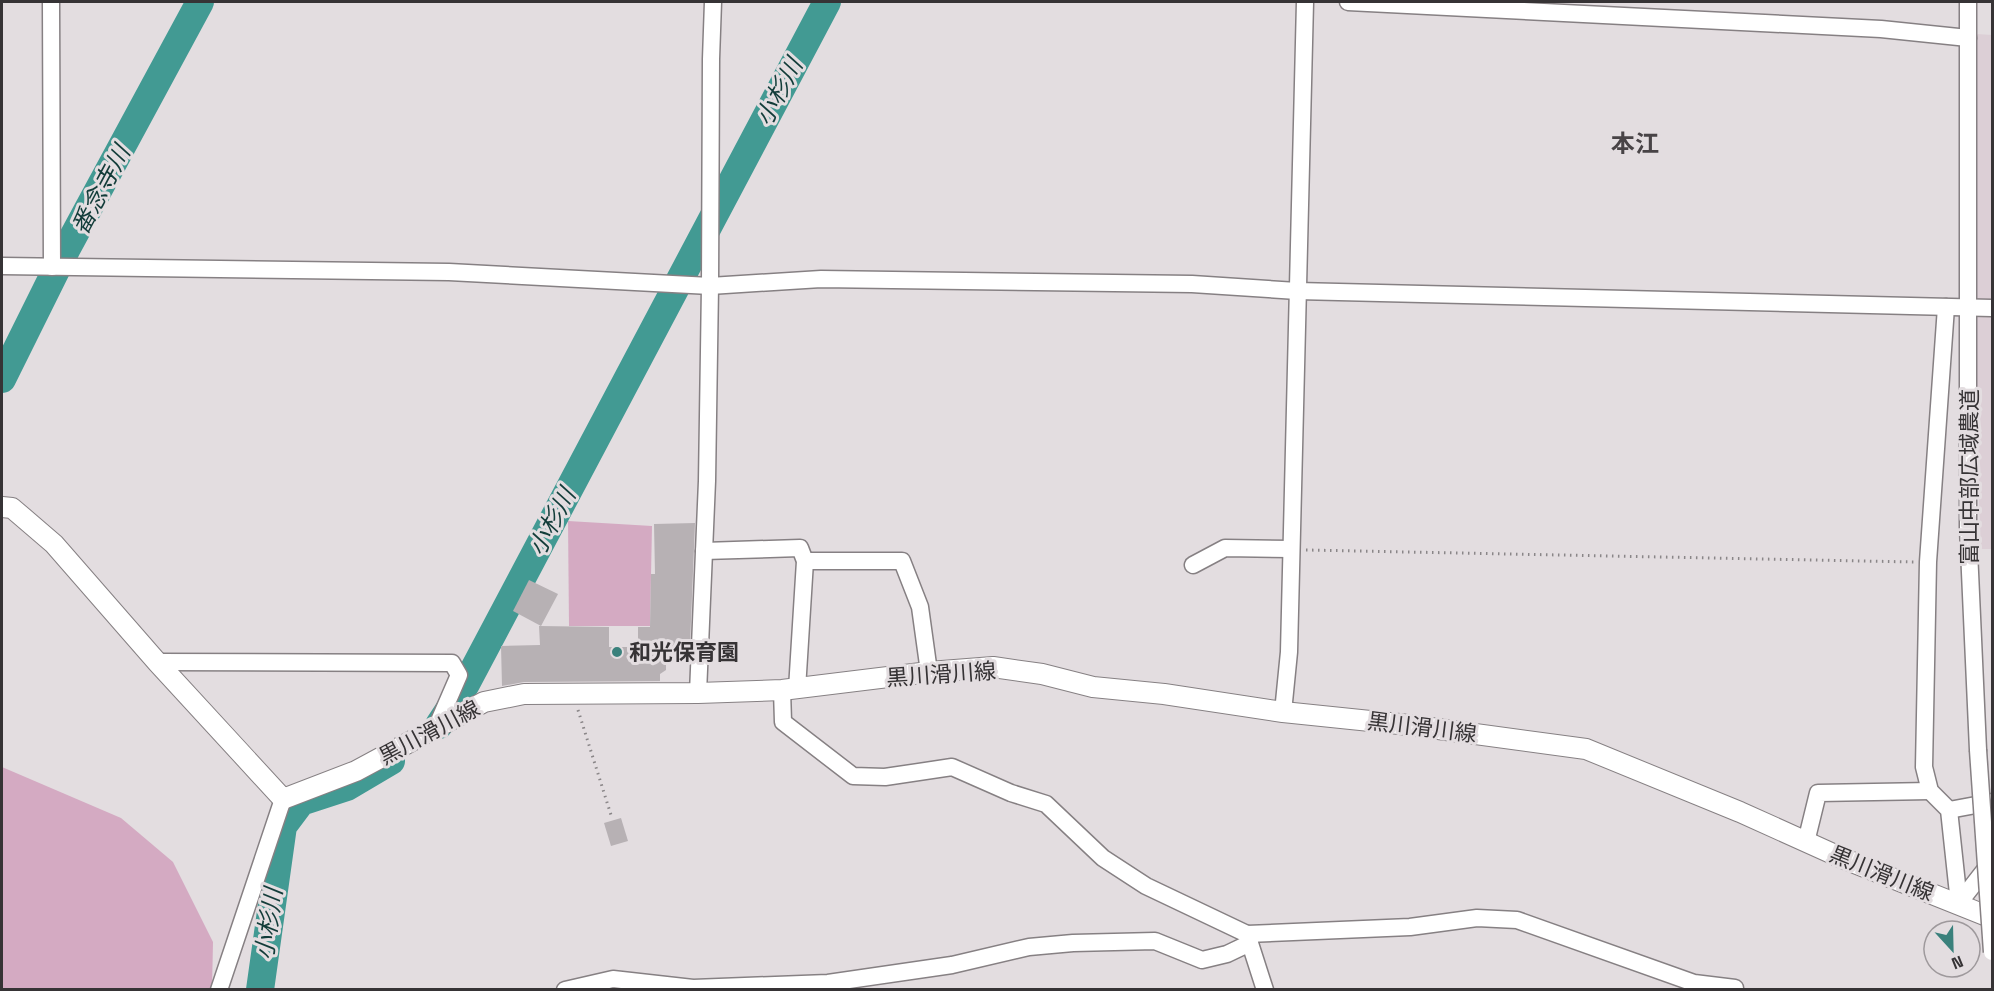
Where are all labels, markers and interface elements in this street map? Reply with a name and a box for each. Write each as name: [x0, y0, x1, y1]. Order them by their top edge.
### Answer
water label: 小杉川: [748, 50, 811, 131]
district label: 本江: [1611, 128, 1659, 159]
water label: 番念寺川: [64, 137, 138, 239]
street label: 富山中部広域農道: [1955, 389, 1983, 565]
water label: 小杉川: [521, 480, 584, 561]
place label: 和光保育園: [629, 638, 739, 666]
marker: 和光保育園: [610, 645, 624, 659]
street label: 黒川滑川線: [885, 656, 997, 692]
street label: 黒川滑川線: [374, 694, 484, 770]
street label: 黒川滑川線: [1366, 706, 1478, 748]
street label: 黒川滑川線: [1826, 839, 1938, 907]
water label: 小杉川: [248, 883, 289, 962]
north arrow: [1922, 919, 1982, 979]
text: N: [1949, 951, 1966, 974]

